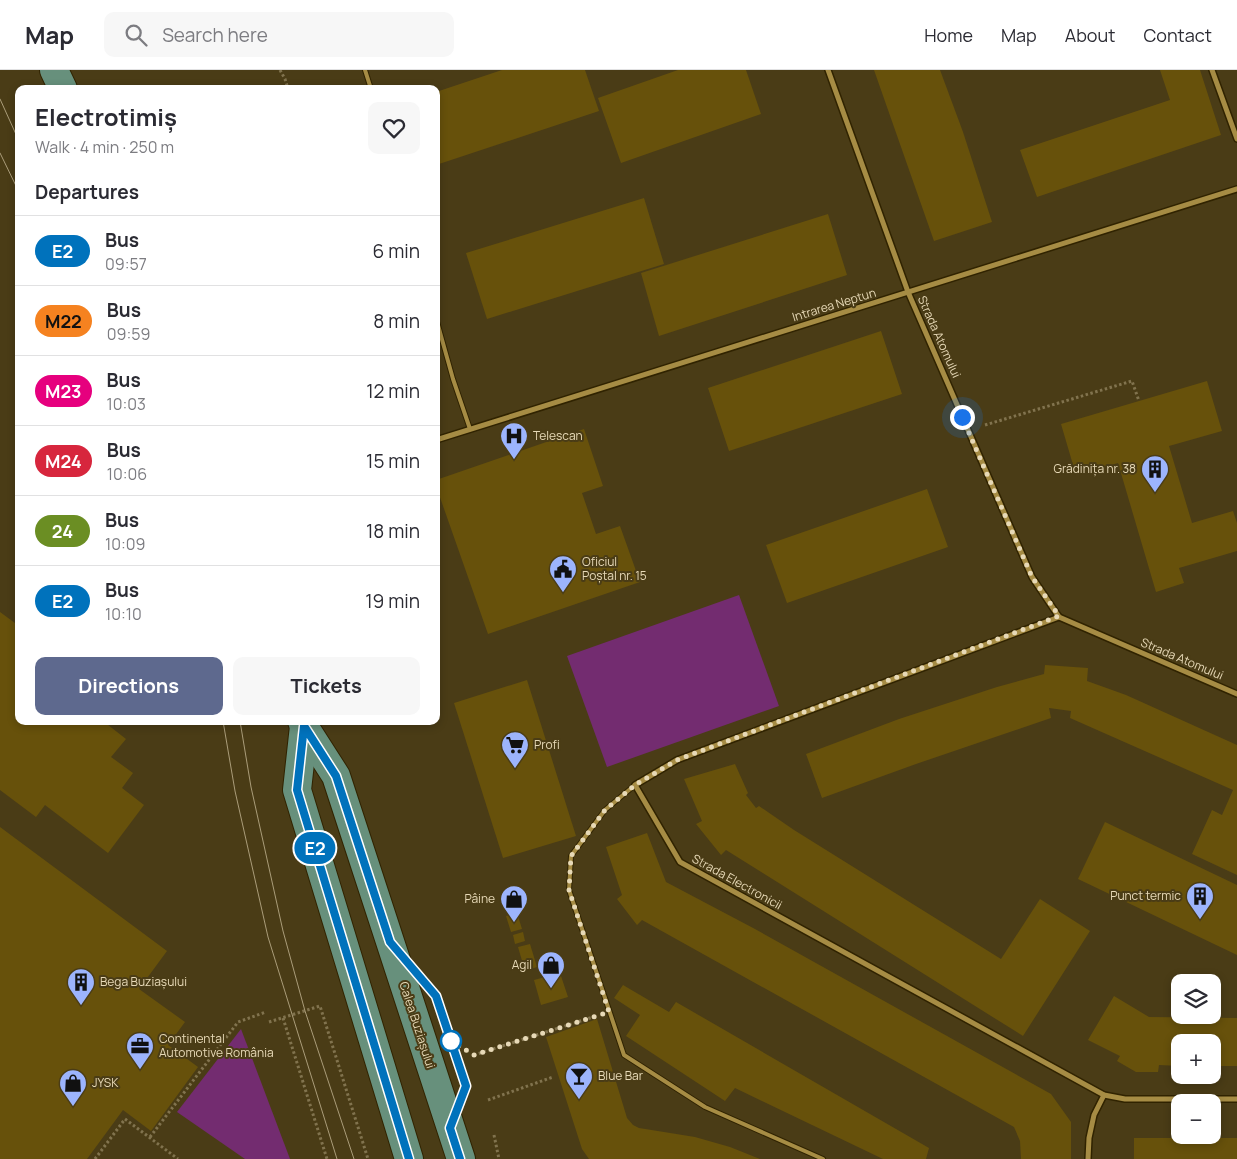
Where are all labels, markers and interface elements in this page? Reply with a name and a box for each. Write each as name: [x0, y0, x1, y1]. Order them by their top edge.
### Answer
search box: [104, 12, 454, 57]
text: Map: [25, 18, 74, 51]
icon: search: [122, 21, 150, 49]
text: Search here: [162, 22, 268, 48]
text: Home: [924, 23, 973, 47]
text: Map: [1001, 23, 1037, 47]
text: About: [1065, 23, 1115, 47]
text: Contact: [1143, 23, 1212, 47]
text: Electrotimiș: [35, 100, 177, 133]
button: heart: [368, 102, 420, 154]
text: Walk · 4 min · 250 m: [35, 136, 174, 158]
text: Departures: [35, 179, 139, 205]
text: Bus: [105, 227, 139, 253]
text: 6 min: [373, 238, 420, 264]
text: E2: [52, 239, 73, 263]
text: 09:57: [105, 253, 147, 275]
street label: Intrarea Neptun: [790, 284, 878, 325]
street label: Strada Atomului: [914, 293, 965, 381]
text: Bus: [107, 297, 141, 323]
text: 8 min: [373, 308, 420, 334]
text: M22: [45, 309, 82, 333]
text: 09:59: [107, 323, 150, 345]
text: Bus: [107, 367, 141, 393]
text: 12 min: [366, 378, 420, 404]
text: M23: [45, 379, 82, 403]
text: 10:03: [107, 393, 146, 415]
your location: [950, 405, 975, 430]
hospital icon: Telescan: [499, 421, 529, 460]
place label: Telescan: [533, 427, 583, 444]
text: Bus: [107, 437, 141, 463]
text: 15 min: [366, 448, 420, 474]
text: M24: [45, 449, 82, 473]
building icon: Grădinița nr. 38: [1140, 454, 1170, 493]
place label: Grădinița nr. 38: [1054, 460, 1136, 477]
text: 10:06: [107, 463, 147, 485]
text: Bus: [105, 507, 139, 533]
text: 18 min: [366, 518, 420, 544]
text: 24: [52, 519, 73, 543]
text: 10:09: [105, 533, 145, 555]
place label: Oficiul Poștal nr. 15: [582, 553, 647, 584]
public building icon: Oficiul Poștal nr. 15: [548, 554, 578, 593]
text: Bus: [105, 577, 139, 603]
text: 19 min: [365, 588, 420, 614]
text: E2: [52, 589, 73, 613]
text: 10:10: [105, 603, 142, 625]
street label: Strada Atomului: [1138, 633, 1226, 684]
button: Directions: [35, 657, 223, 715]
button: Tickets: [233, 657, 420, 715]
supermarket icon: Profi: [500, 730, 530, 769]
place label: Profi: [534, 736, 560, 753]
line badge: E2: [292, 832, 338, 864]
text: E2: [304, 836, 326, 860]
street label: Strada Electronicii: [689, 850, 785, 913]
building icon: Punct termic: [1185, 881, 1215, 920]
shop icon: Pâine: [499, 884, 529, 923]
place label: Punct termic: [1110, 887, 1181, 904]
place label: Pâine: [464, 890, 495, 907]
shop icon: Agil: [536, 950, 566, 989]
place label: Agil: [512, 956, 532, 973]
building icon: Bega Buziașului: [66, 967, 96, 1006]
place label: Bega Buziașului: [100, 973, 187, 990]
map controls: [1171, 974, 1221, 1144]
button: layers: [1171, 974, 1221, 1024]
street label: Calea Buziașului: [395, 979, 440, 1071]
place label: Continental Automotive România: [159, 1030, 274, 1061]
unlabelled marker: [440, 1030, 462, 1052]
office icon: Continental Automotive România: [125, 1031, 155, 1070]
button: +: [1171, 1034, 1221, 1084]
bar icon: Blue Bar: [564, 1061, 594, 1100]
place label: Blue Bar: [598, 1067, 644, 1084]
shop icon: JYSK: [58, 1068, 88, 1107]
place label: JYSK: [92, 1074, 119, 1091]
button: −: [1171, 1094, 1221, 1144]

